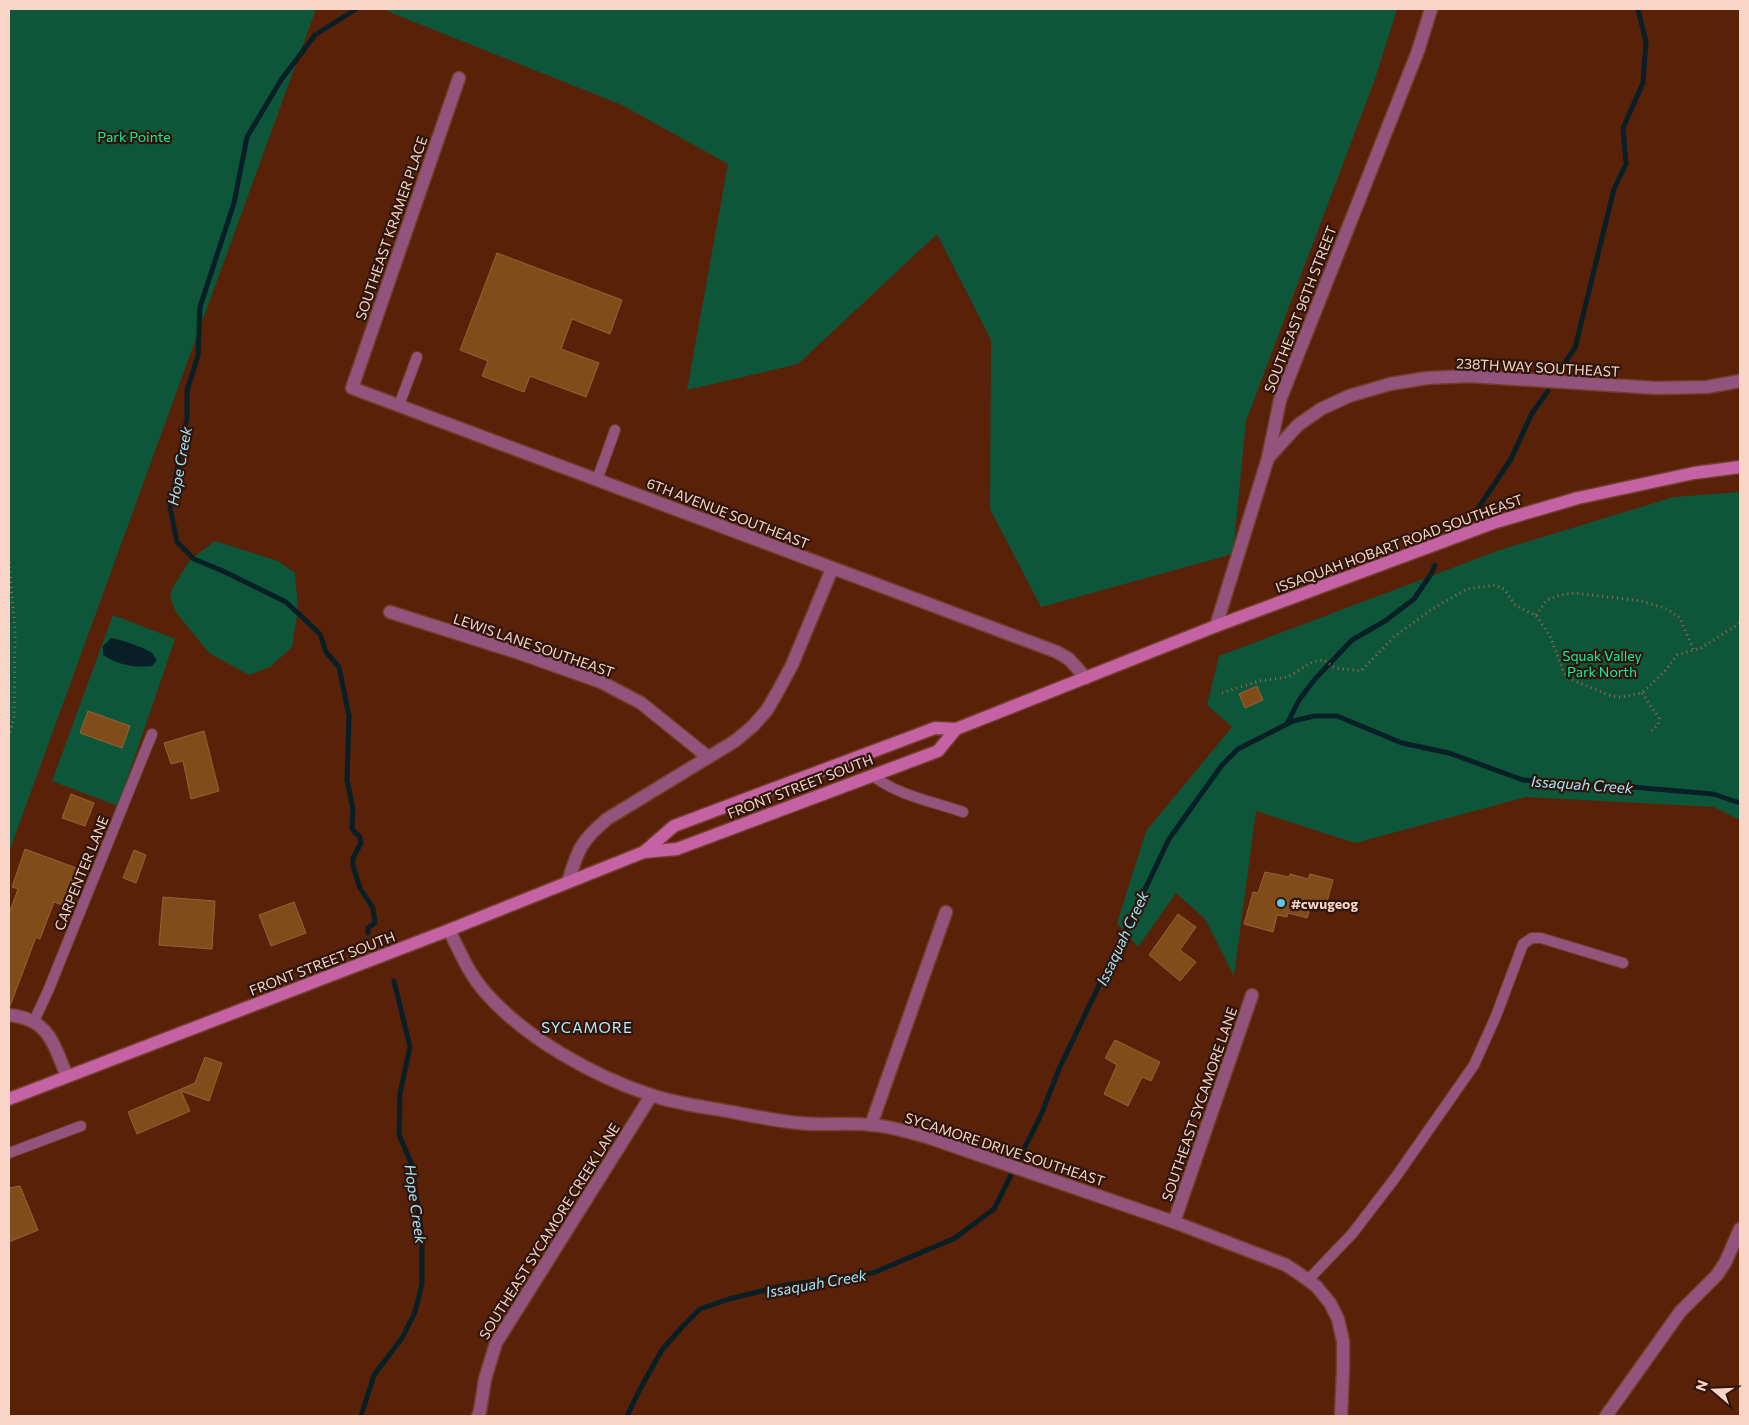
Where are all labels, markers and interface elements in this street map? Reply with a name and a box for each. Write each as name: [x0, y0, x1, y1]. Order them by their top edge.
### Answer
park label: Park Pointe: [97, 128, 171, 145]
street label: SOUTHEAST KRAMER PLACE: [352, 134, 430, 322]
street label: SOUTHEAST 96TH STREET: [1260, 223, 1340, 395]
street label: 238TH WAY SOUTHEAST: [1456, 354, 1620, 380]
water label: Hope Creek: [163, 424, 195, 507]
street label: 6TH AVENUE SOUTHEAST: [644, 474, 812, 552]
street label: ISSAQUAH HOBART ROAD SOUTHEAST: [1273, 490, 1525, 596]
street label: LEWIS LANE SOUTHEAST: [451, 609, 617, 681]
park label: Squak Valley Park North: [1562, 647, 1642, 680]
street label: FRONT STREET SOUTH: [725, 750, 875, 822]
water label: Issaquah Creek: [1530, 771, 1634, 797]
street label: CARPENTER LANE: [50, 813, 112, 933]
water label: Issaquah Creek: [1092, 887, 1152, 988]
place label: #cwugeog: [1291, 895, 1358, 912]
marker: #cwugeog: [1275, 897, 1287, 909]
street label: FRONT STREET SOUTH: [247, 927, 397, 999]
street label: SOUTHEAST SYCAMORE LANE: [1158, 1005, 1240, 1203]
district label: SYCAMORE: [541, 1018, 633, 1036]
street label: SYCAMORE DRIVE SOUTHEAST: [903, 1109, 1107, 1189]
street label: SOUTHEAST SYCAMORE CREEK LANE: [475, 1120, 623, 1342]
water label: Hope Creek: [402, 1163, 431, 1246]
water label: Issaquah Creek: [764, 1265, 869, 1301]
north arrow: [1689, 1365, 1739, 1415]
text: N: [1691, 1378, 1711, 1393]

